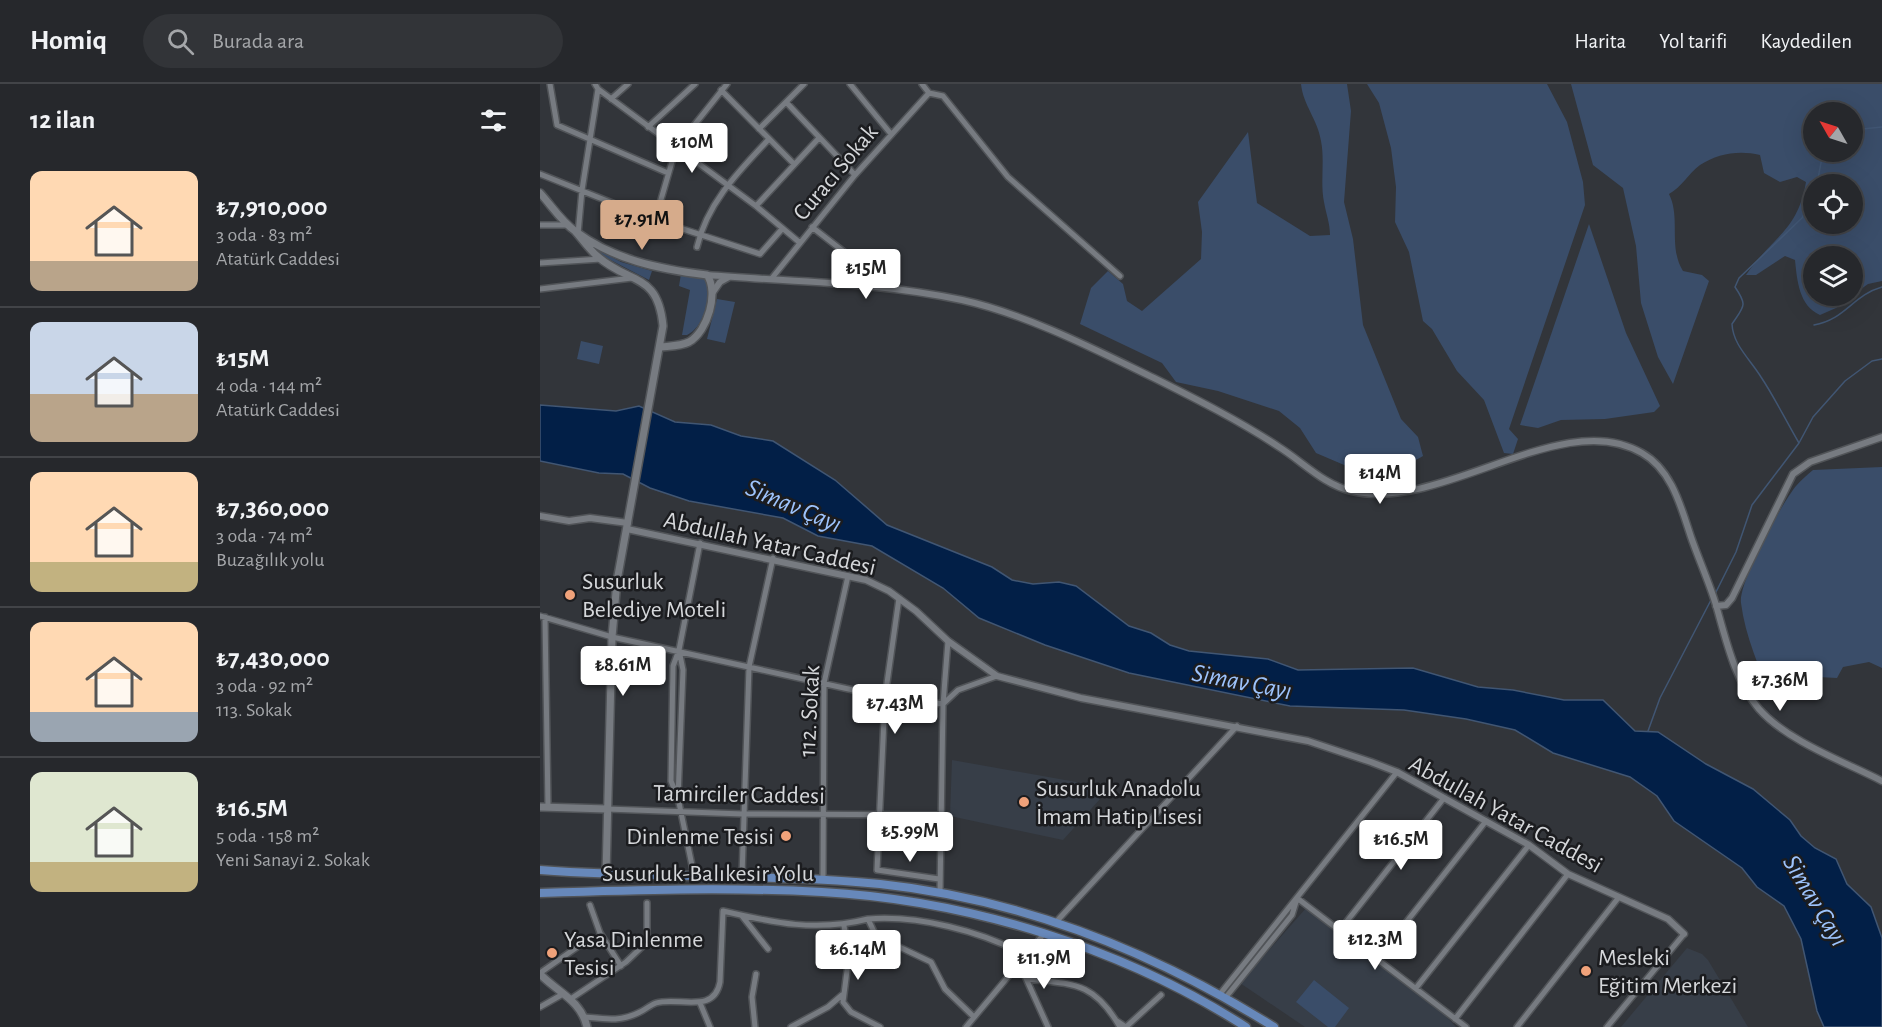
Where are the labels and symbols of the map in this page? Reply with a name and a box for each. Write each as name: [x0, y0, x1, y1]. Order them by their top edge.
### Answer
north arrow: [1803, 102, 1863, 162]
street label: Curacı Sokak: [789, 120, 883, 225]
pin: ₺10M: [656, 123, 728, 174]
pin: ₺7.91M: [593, 200, 691, 251]
pin: ₺15M: [830, 249, 902, 300]
pin: ₺14M: [1344, 454, 1416, 505]
water label: Simav Çayı: [742, 474, 845, 538]
street label: Abdullah Yatar Caddesi: [661, 508, 878, 580]
place label: Susurluk Belediye Moteli: [582, 570, 726, 622]
marker: Susurluk Belediye Moteli: [563, 588, 577, 602]
pin: ₺8.61M: [574, 646, 672, 697]
water label: Simav Çayı: [1190, 660, 1294, 704]
pin: ₺7.36M: [1731, 661, 1829, 712]
street label: 112. Sokak: [796, 664, 824, 758]
pin: ₺7.43M: [846, 684, 944, 735]
street label: Abdullah Yatar Caddesi: [1405, 752, 1606, 878]
place label: Susurluk Anadolu İmam Hatip Lisesi: [1036, 777, 1203, 829]
street label: Tamirciler Caddesi: [653, 782, 825, 808]
marker: Susurluk Anadolu İmam Hatip Lisesi: [1017, 795, 1031, 809]
pin: ₺5.99M: [861, 812, 959, 863]
pin: ₺16.5M: [1352, 820, 1450, 871]
place label: Dinlenme Tesisi: [626, 825, 774, 849]
marker: Dinlenme Tesisi: [779, 829, 793, 843]
water label: Simav Çayı: [1778, 850, 1852, 951]
street label: Susurluk-Balıkesir Yolu: [602, 862, 814, 886]
pin: ₺12.3M: [1326, 920, 1424, 971]
place label: Yasa Dinlenme Tesisi: [564, 928, 703, 980]
pin: ₺6.14M: [809, 930, 907, 981]
pin: ₺11.9M: [995, 939, 1093, 990]
marker: Yasa Dinlenme Tesisi: [545, 946, 559, 960]
place label: Mesleki Eğitim Merkezi: [1598, 946, 1737, 998]
marker: Mesleki Eğitim Merkezi: [1579, 964, 1593, 978]

